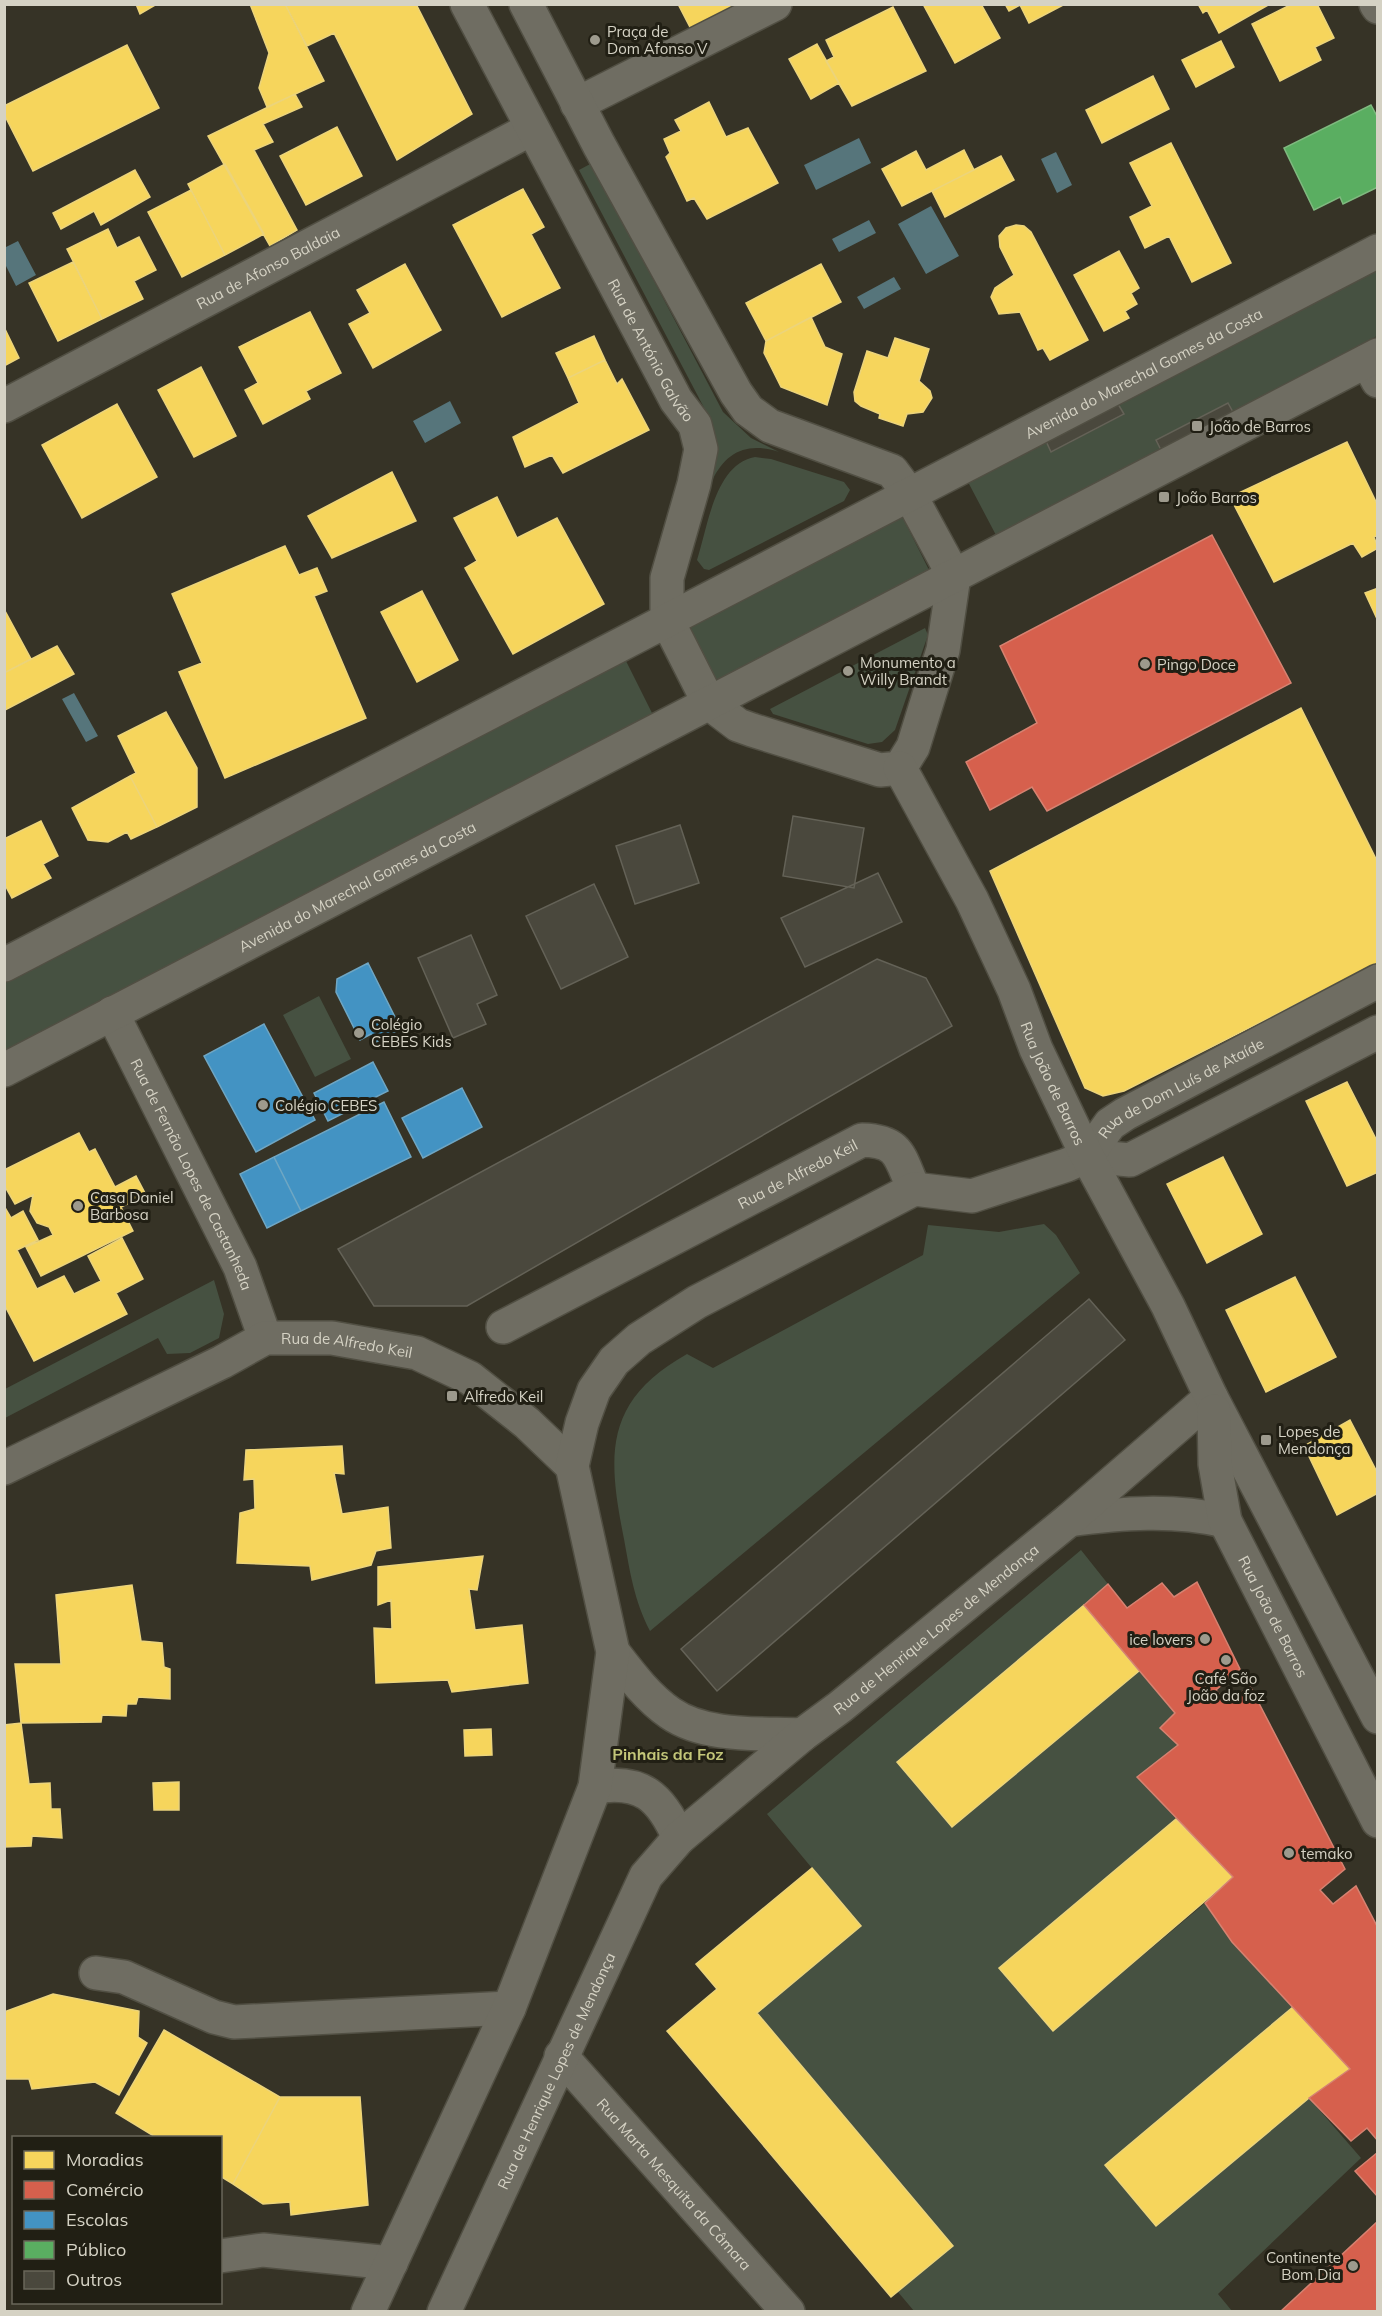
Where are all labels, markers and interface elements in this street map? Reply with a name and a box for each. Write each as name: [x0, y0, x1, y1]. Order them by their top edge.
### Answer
place label: Praça de Dom Afonso V: [607, 22, 708, 58]
marker: Praça de Dom Afonso V: [588, 33, 602, 47]
street label: Rua de Afonso Baldaia: [193, 222, 343, 313]
street label: Rua de António Galvão: [604, 275, 698, 425]
street label: Avenida do Marechal Gomes da Costa: [1021, 303, 1265, 442]
place label: João de Barros: [1209, 417, 1311, 436]
marker: João de Barros: [1190, 419, 1204, 433]
place label: João Barros: [1176, 488, 1257, 507]
marker: João Barros: [1157, 490, 1171, 504]
place label: Monumento a Willy Brandt: [860, 653, 956, 689]
place label: Pingo Doce: [1157, 655, 1236, 674]
marker: Pingo Doce: [1138, 657, 1152, 671]
marker: Monumento a Willy Brandt: [841, 664, 855, 678]
street label: Avenida do Marechal Gomes da Costa: [235, 817, 479, 956]
place label: Colégio CEBES Kids: [371, 1015, 452, 1051]
street label: Rua João de Barros: [1017, 1019, 1090, 1148]
marker: Colégio CEBES Kids: [352, 1026, 366, 1040]
street label: Rua de Dom Luís de Ataíde: [1093, 1033, 1267, 1142]
street label: Rua de Fernão Lopes de Castanheda: [127, 1055, 257, 1292]
place label: Colégio CEBES: [275, 1096, 377, 1115]
marker: Colégio CEBES: [256, 1098, 270, 1112]
street label: Rua de Alfredo Keil: [734, 1135, 861, 1213]
place label: Casa Daniel Barbosa: [90, 1188, 174, 1224]
marker: Casa Daniel Barbosa: [71, 1199, 85, 1213]
street label: Rua de Alfredo Keil: [281, 1328, 414, 1362]
place label: Alfredo Keil: [464, 1387, 543, 1406]
marker: Alfredo Keil: [445, 1389, 459, 1403]
place label: Lopes de Mendonça: [1278, 1422, 1351, 1458]
marker: Lopes de Mendonça: [1259, 1433, 1273, 1447]
street label: Rua de Henrique Lopes de Mendonça: [829, 1539, 1042, 1718]
street label: Rua João de Barros: [1235, 1552, 1313, 1681]
place label: ice lovers: [1129, 1630, 1193, 1649]
marker: ice lovers: [1198, 1632, 1212, 1646]
marker: Café São João da foz: [1219, 1653, 1233, 1667]
place label: Café São João da foz: [1187, 1669, 1265, 1705]
district label: Pinhais da Foz: [612, 1744, 724, 1764]
place label: temako: [1301, 1844, 1353, 1863]
marker: temako: [1282, 1846, 1296, 1860]
street label: Rua de Henrique Lopes de Mendonça: [493, 1949, 619, 2192]
street label: Rua Marta Mesquita da Câmara: [593, 2094, 756, 2274]
legend: [12, 2136, 222, 2304]
text: Moradias: [66, 2148, 144, 2171]
text: Comércio: [66, 2178, 143, 2201]
text: Escolas: [66, 2208, 128, 2231]
text: Público: [66, 2238, 126, 2261]
place label: Continente Bom Dia: [1266, 2248, 1341, 2284]
marker: Continente Bom Dia: [1346, 2259, 1360, 2273]
text: Outros: [66, 2268, 122, 2291]

